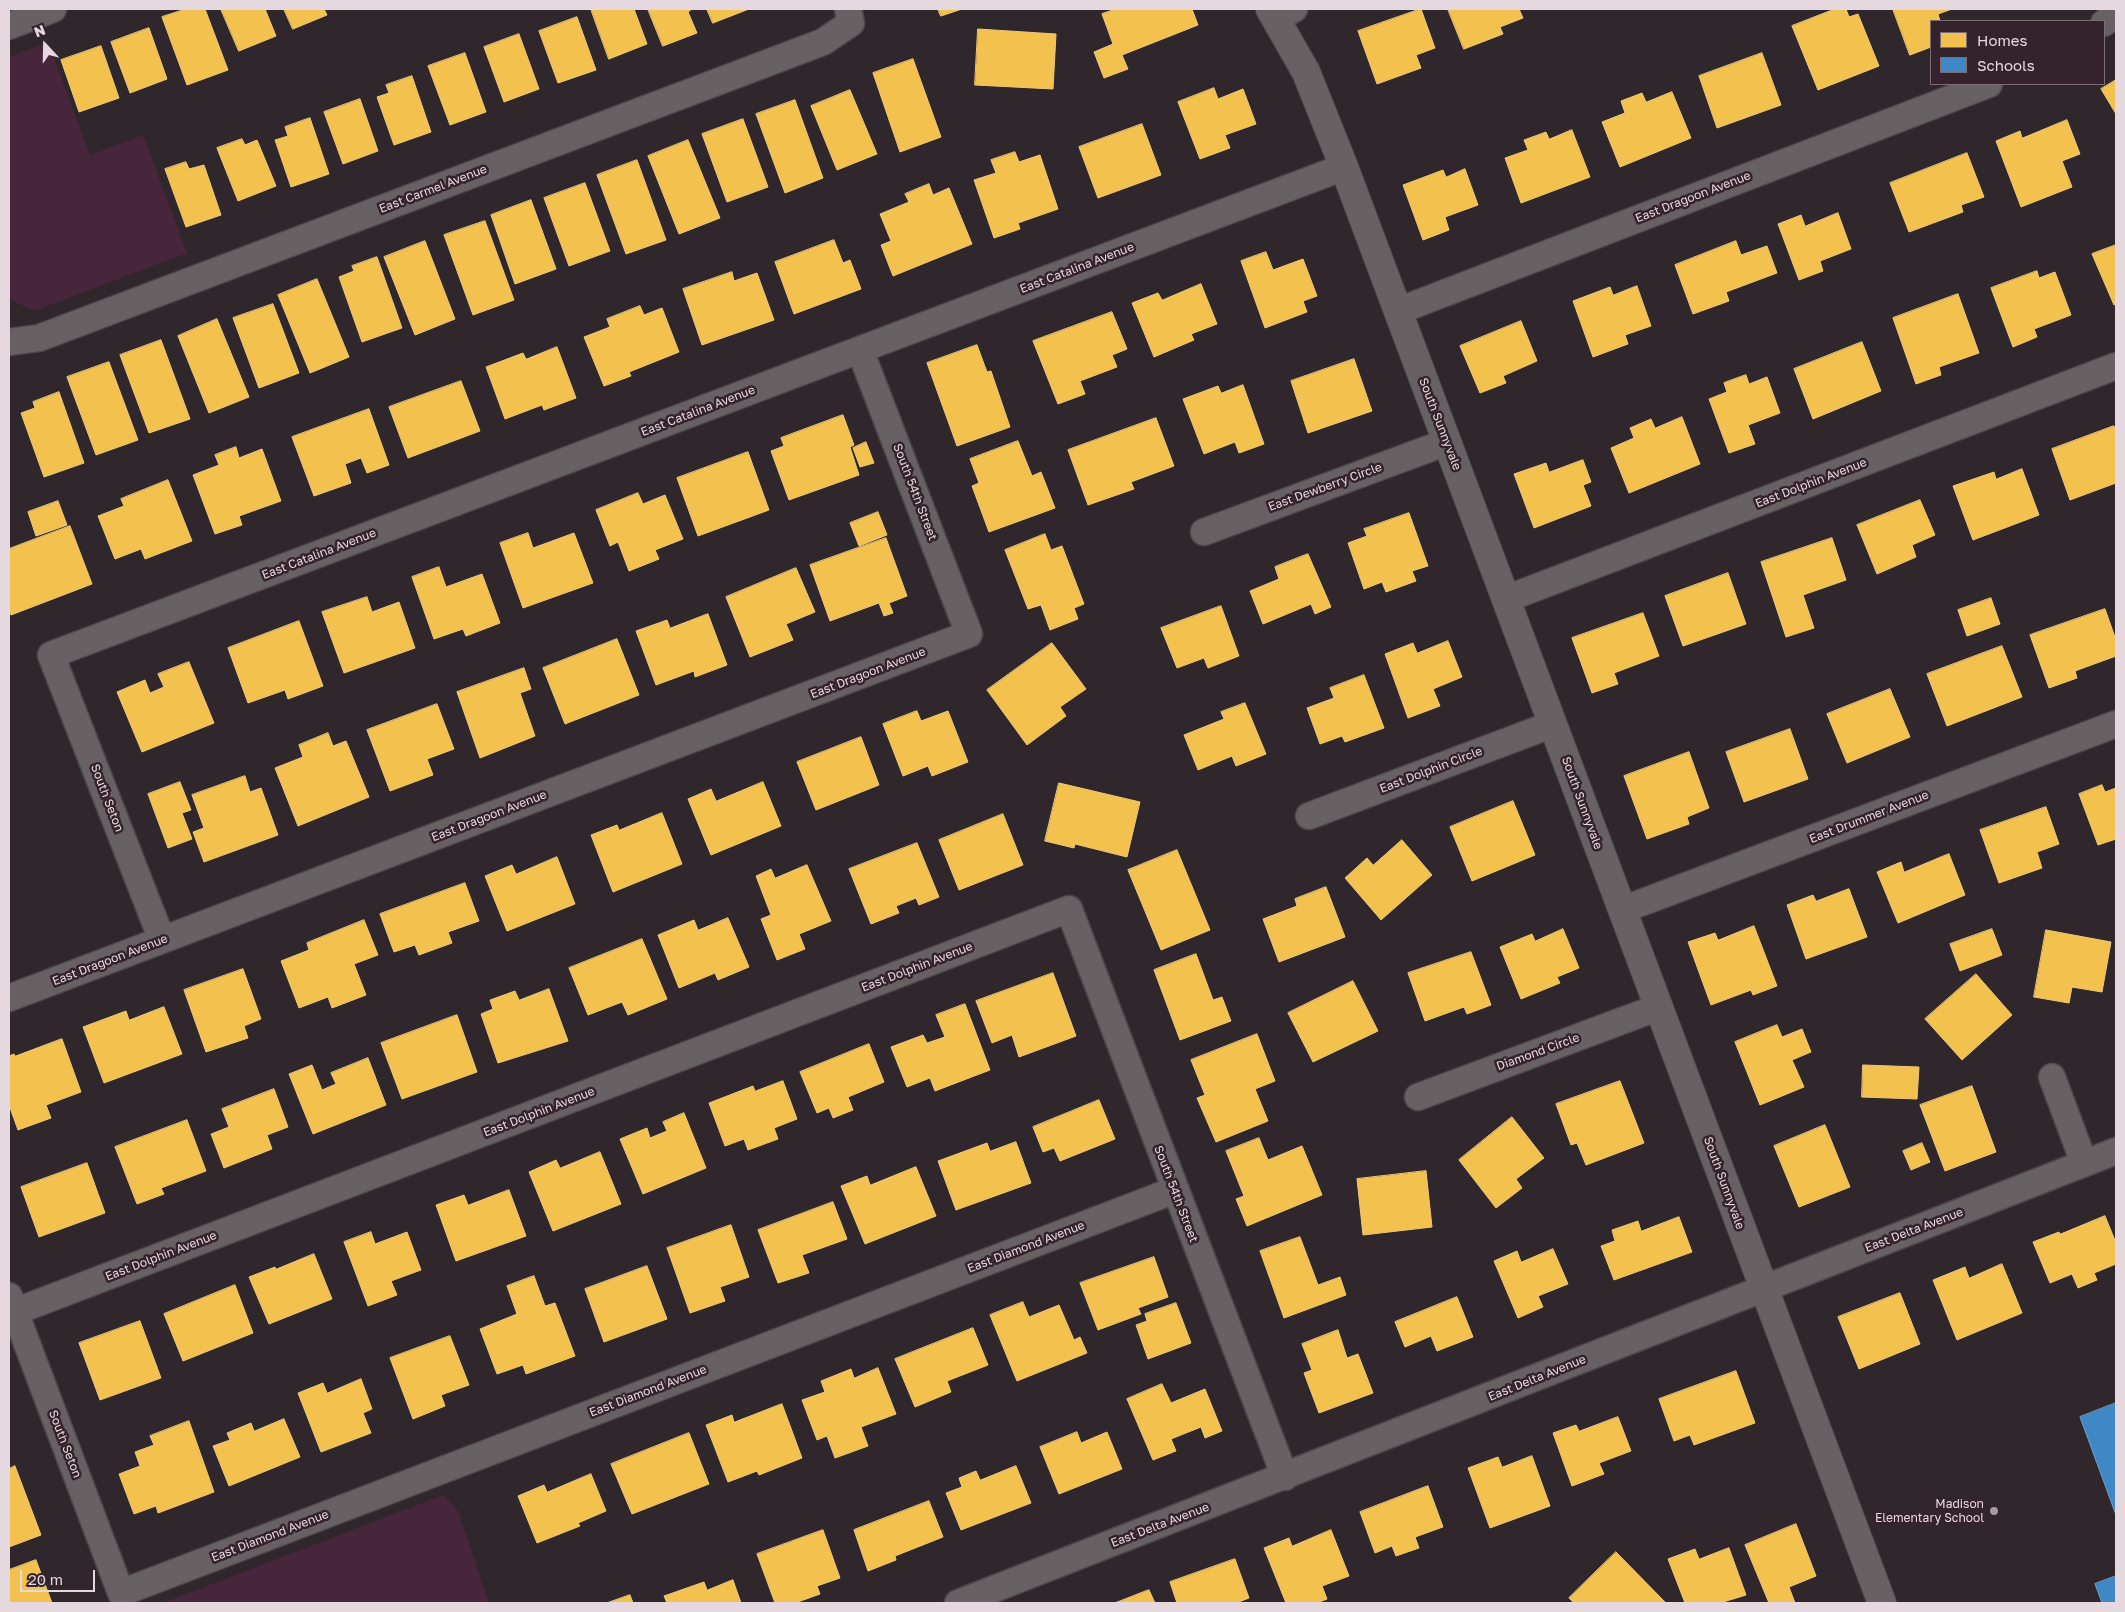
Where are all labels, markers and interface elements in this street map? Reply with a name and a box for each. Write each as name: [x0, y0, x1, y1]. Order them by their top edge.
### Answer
north arrow: [20, 20, 70, 70]
legend: [1930, 20, 2105, 85]
text: N: [31, 21, 47, 40]
text: Homes: [1977, 31, 2027, 49]
text: Schools: [1977, 56, 2035, 74]
street label: East Carmel Avenue: [377, 162, 489, 216]
street label: East Dragoon Avenue: [1633, 168, 1753, 226]
street label: East Catalina Avenue: [1018, 240, 1136, 296]
street label: South Sunnyvale: [1416, 376, 1464, 472]
street label: East Catalina Avenue: [639, 383, 757, 439]
street label: South 54th Street: [890, 442, 940, 542]
street label: East Dolphin Avenue: [1753, 455, 1869, 511]
street label: East Dewberry Circle: [1266, 460, 1384, 514]
street label: East Catalina Avenue: [260, 526, 378, 582]
street label: East Dragoon Avenue: [808, 644, 928, 702]
street label: East Dolphin Circle: [1377, 744, 1485, 796]
street label: South Sunnyvale: [1559, 755, 1605, 851]
street label: South Seton: [87, 762, 127, 834]
street label: East Dragoon Avenue: [429, 787, 549, 845]
street label: East Drummer Avenue: [1807, 788, 1931, 846]
street label: East Dragoon Avenue: [50, 931, 170, 989]
street label: East Dolphin Avenue: [859, 939, 975, 995]
street label: Diamond Circle: [1495, 1030, 1581, 1074]
street label: East Dolphin Avenue: [481, 1084, 597, 1140]
street label: South Sunnyvale: [1701, 1135, 1747, 1231]
street label: South 54th Street: [1151, 1144, 1201, 1244]
street label: East Delta Avenue: [1863, 1205, 1965, 1255]
street label: East Diamond Avenue: [965, 1218, 1087, 1276]
street label: East Dolphin Avenue: [103, 1228, 219, 1284]
street label: East Delta Avenue: [1486, 1352, 1588, 1404]
street label: East Diamond Avenue: [587, 1362, 709, 1420]
street label: South Seton: [45, 1408, 85, 1480]
place label: Madison Elementary School: [1875, 1497, 1984, 1525]
street label: East Delta Avenue: [1109, 1500, 1211, 1550]
marker: Madison Elementary School: [1988, 1505, 2000, 1517]
street label: East Diamond Avenue: [209, 1507, 331, 1565]
scale bar: [22, 1560, 98, 1592]
text: 20 m: [28, 1570, 63, 1588]

